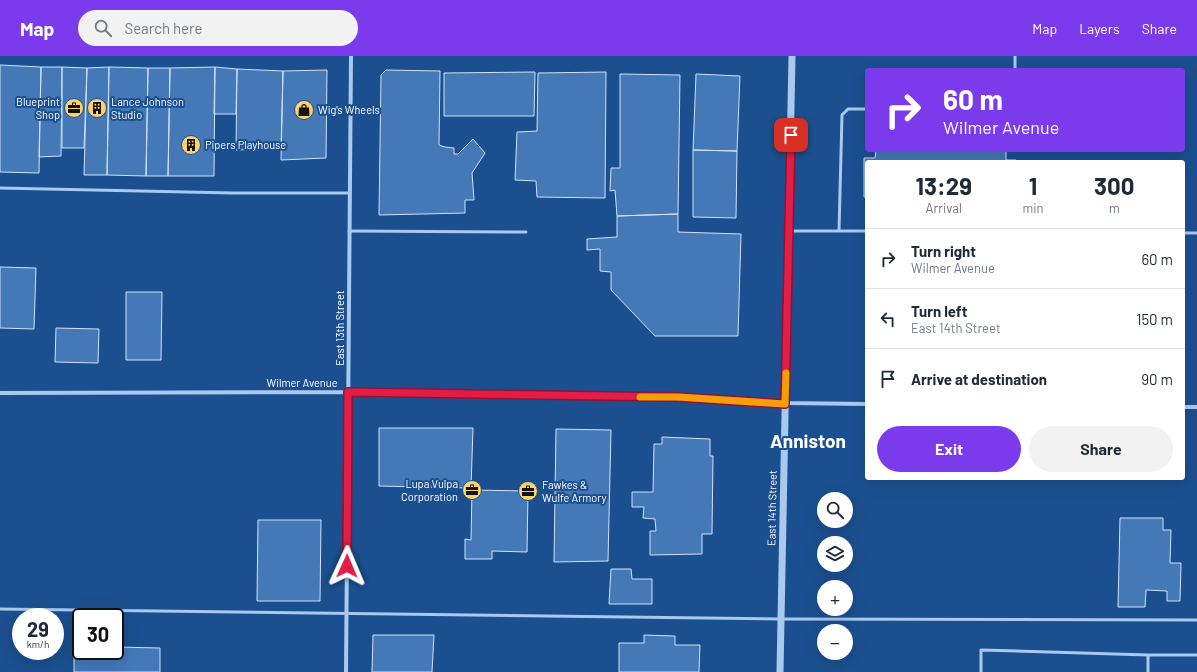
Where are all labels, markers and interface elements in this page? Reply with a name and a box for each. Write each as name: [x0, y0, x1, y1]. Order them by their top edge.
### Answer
search box: [78, 10, 358, 46]
text: Map: [20, 17, 54, 40]
icon: search: [92, 17, 114, 39]
text: Search here: [124, 19, 202, 37]
text: Map: [1032, 20, 1057, 37]
text: Layers: [1079, 20, 1120, 37]
text: Share: [1142, 20, 1177, 37]
text: 60 m: [943, 82, 1003, 116]
icon: right: [877, 84, 929, 136]
place label: Blueprint Shop: [16, 95, 60, 121]
place label: Lance Johnson Studio: [111, 95, 184, 121]
office icon: Blueprint Shop: [63, 97, 85, 119]
building icon: Lance Johnson Studio: [86, 97, 108, 119]
shop icon: Wig's Wheels: [293, 99, 315, 121]
place label: Wig's Wheels: [318, 103, 380, 116]
text: Wilmer Avenue: [943, 116, 1059, 138]
pin: [774, 118, 808, 152]
icon: arrive: [780, 124, 802, 146]
building icon: Pipers Playhouse: [180, 134, 202, 156]
place label: Pipers Playhouse: [205, 138, 286, 151]
text: 13:29: [916, 171, 972, 200]
text: 1: [1029, 171, 1037, 200]
text: 300: [1094, 171, 1134, 200]
text: Arrival: [926, 200, 962, 216]
text: min: [1022, 200, 1044, 216]
text: m: [1109, 200, 1120, 216]
text: Turn right: [911, 242, 976, 260]
icon: right: [877, 248, 899, 270]
text: 60 m: [1141, 250, 1173, 268]
text: Wilmer Avenue: [911, 260, 995, 276]
street label: East 13th Street: [333, 290, 346, 366]
text: Turn left: [911, 302, 967, 320]
icon: left: [877, 308, 899, 330]
text: 150 m: [1136, 310, 1173, 328]
text: East 14th Street: [911, 320, 1001, 336]
icon: arrive: [877, 368, 899, 390]
text: Arrive at destination: [911, 370, 1047, 388]
text: 90 m: [1141, 370, 1173, 388]
street label: Wilmer Avenue: [266, 376, 338, 389]
button: Exit: [877, 426, 1021, 472]
button: Share: [1029, 426, 1173, 472]
district label: Anniston: [770, 429, 846, 452]
street label: East 14th Street: [764, 470, 779, 546]
place label: Lupa Vulpa Corporation: [401, 477, 458, 503]
place label: Fawkes & Wulfe Armory: [542, 478, 607, 504]
office icon: Lupa Vulpa Corporation: [461, 479, 483, 501]
office icon: Fawkes & Wulfe Armory: [517, 480, 539, 502]
map controls: [817, 492, 853, 660]
button: search: [817, 492, 853, 528]
button: layers: [817, 536, 853, 572]
position arrow: [326, 545, 368, 587]
button: +: [817, 580, 853, 616]
speed limit sign: 30: [72, 608, 124, 660]
text: 29: [27, 617, 49, 641]
button: −: [817, 624, 853, 660]
text: km/h: [27, 638, 49, 650]

